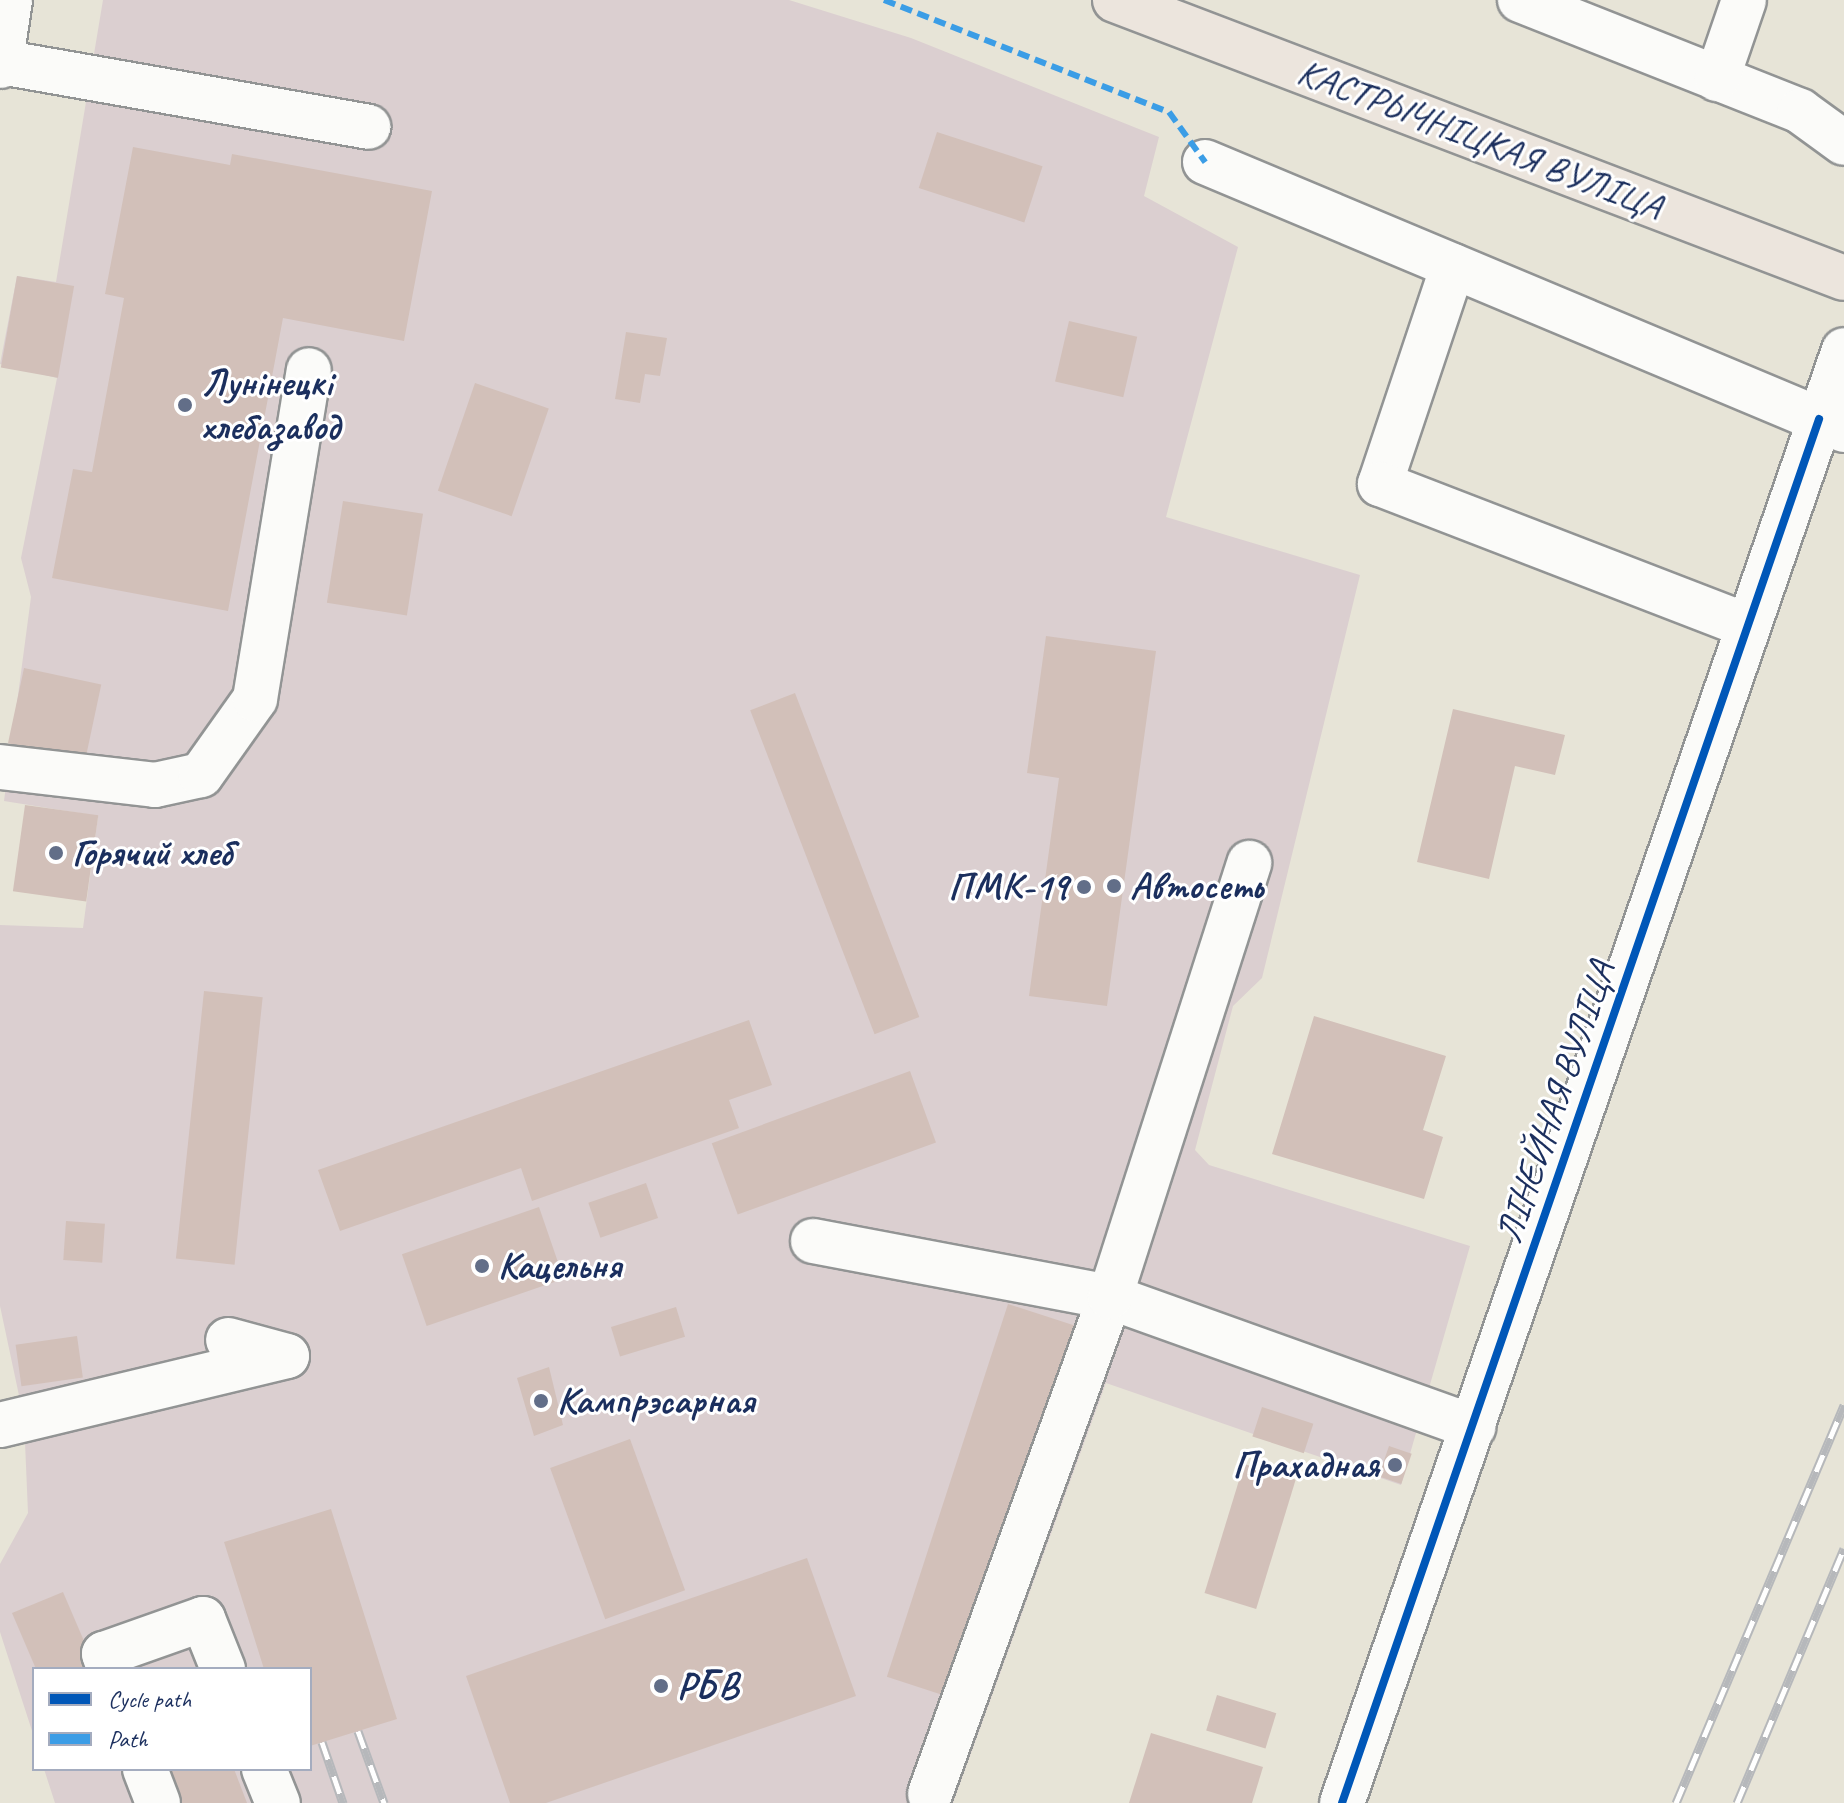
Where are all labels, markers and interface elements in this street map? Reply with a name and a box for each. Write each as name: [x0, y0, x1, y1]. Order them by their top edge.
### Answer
street label: КАСТРЫЧНІЦКАЯ ВУЛІЦА: [1293, 49, 1667, 229]
place label: Лунінецкі хлебазавод: [201, 360, 340, 450]
marker: Лунінецкі хлебазавод: [176, 396, 194, 414]
place label: Горячий хлеб: [72, 830, 232, 876]
marker: Горячий хлеб: [47, 844, 65, 862]
place label: Автосеть: [1130, 863, 1263, 909]
place label: ПМК-19: [948, 864, 1068, 910]
marker: Автосеть: [1105, 877, 1123, 895]
marker: ПМК-19: [1075, 878, 1093, 896]
street label: ЛІНЕЙНАЯ ВУЛІЦА: [1486, 956, 1624, 1248]
place label: Кацельня: [498, 1243, 621, 1289]
marker: Кацельня: [473, 1257, 491, 1275]
place label: Кампрэсарная: [557, 1378, 755, 1424]
marker: Кампрэсарная: [532, 1392, 550, 1410]
place label: Прахадная: [1232, 1442, 1379, 1488]
marker: Прахадная: [1386, 1456, 1404, 1474]
place label: РБВ: [677, 1663, 739, 1709]
legend: [32, 1667, 312, 1771]
marker: РБВ: [652, 1677, 670, 1695]
text: Cycle path: [108, 1684, 191, 1714]
text: Path: [108, 1724, 148, 1754]

